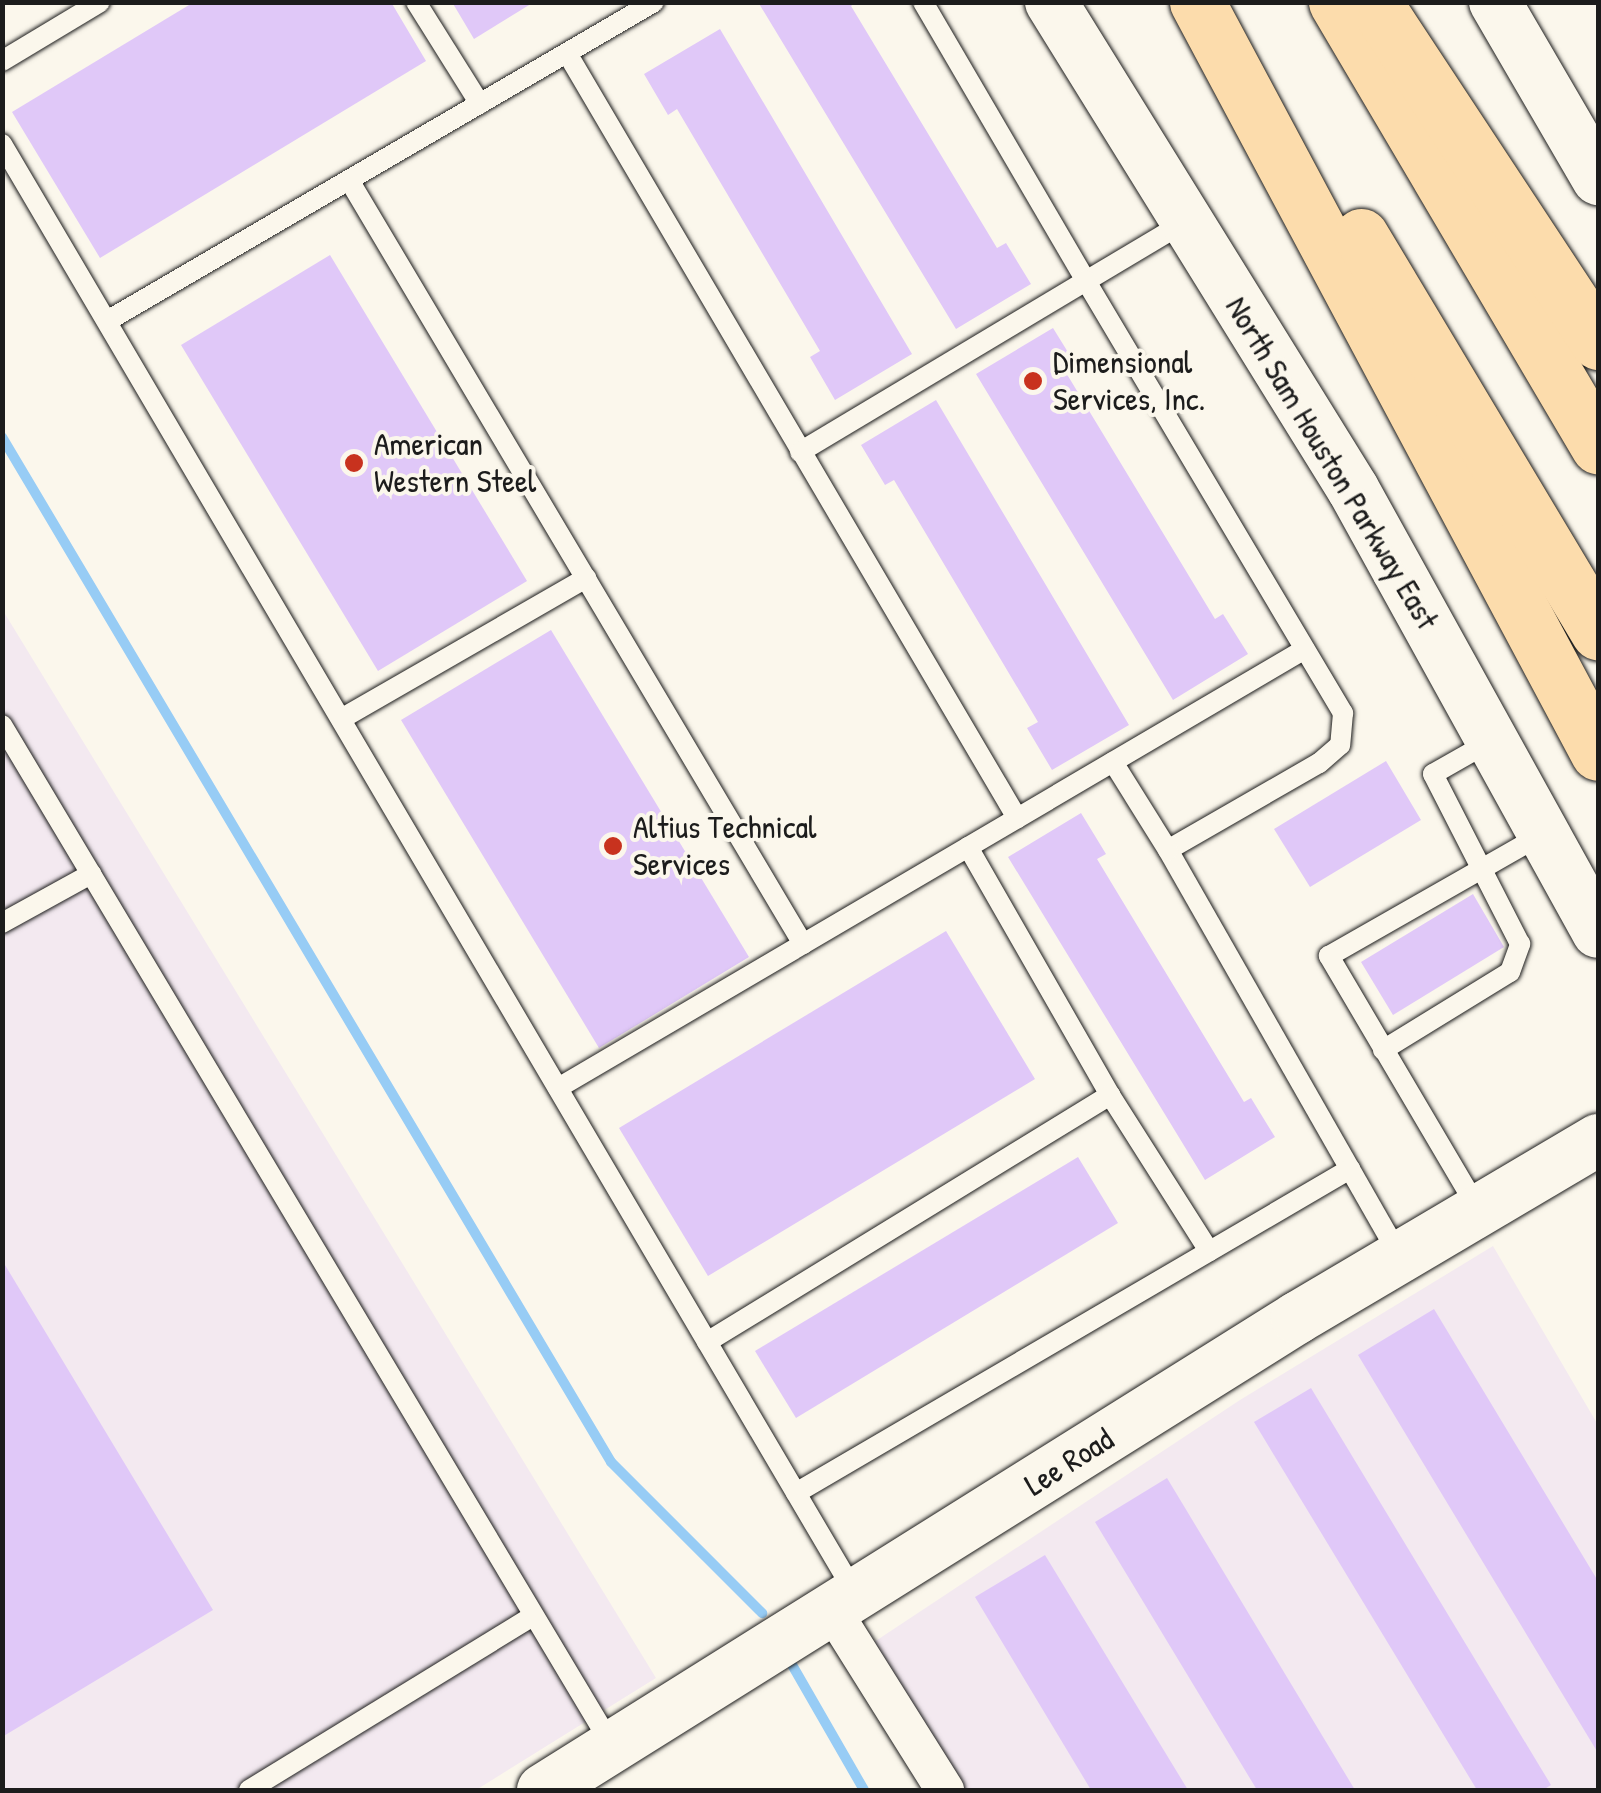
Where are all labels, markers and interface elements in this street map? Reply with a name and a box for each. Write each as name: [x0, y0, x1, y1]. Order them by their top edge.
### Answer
street label: North Sam Houston Parkway East: [1217, 290, 1447, 636]
place label: Dimensional Services, Inc.: [1053, 344, 1205, 419]
marker: Dimensional Services, Inc.: [1022, 370, 1044, 392]
place label: American Western Steel: [374, 426, 536, 501]
marker: American Western Steel: [343, 452, 365, 474]
place label: Altius Technical Services: [633, 809, 816, 884]
marker: Altius Technical Services: [602, 835, 624, 857]
street label: Lee Road: [1018, 1420, 1120, 1504]

